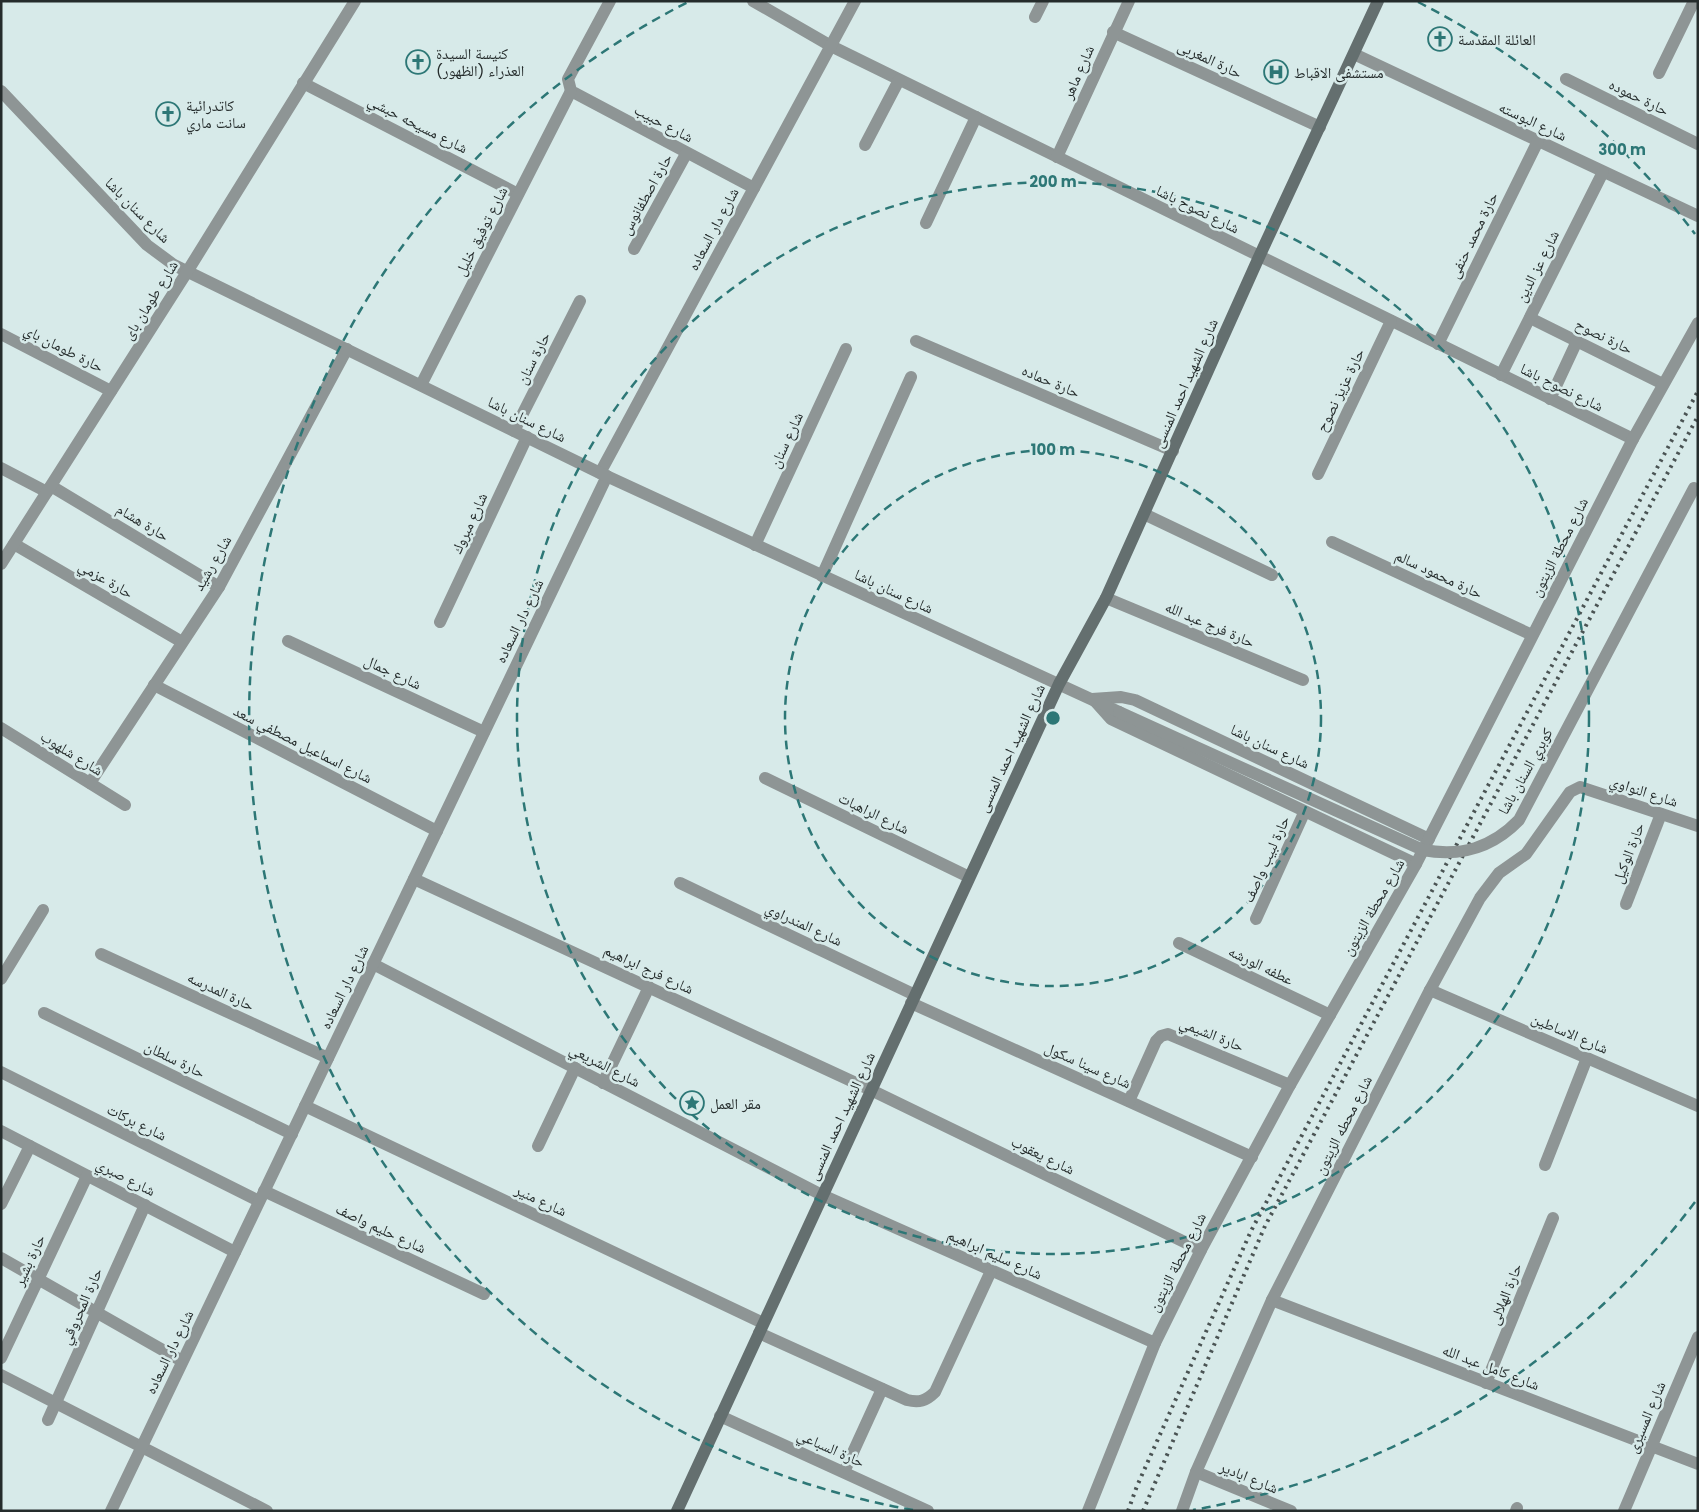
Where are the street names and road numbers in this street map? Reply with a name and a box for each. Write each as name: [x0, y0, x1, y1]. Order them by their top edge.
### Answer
street label: حارة المغربى: [1174, 35, 1246, 83]
street label: شارع ماهر: [1056, 42, 1099, 103]
street label: حارة حموده: [1605, 73, 1673, 121]
street label: شارع مسيحه حبشي: [364, 90, 472, 160]
street label: شارع البوسته: [1496, 96, 1571, 146]
street label: شارع حبيب: [631, 99, 697, 147]
street label: حارة اصطفانوس: [615, 149, 677, 238]
street label: شارع سنان باشا: [101, 173, 176, 248]
street label: شارع نصوح باشا: [1153, 180, 1243, 238]
street label: شارع توفيق خليل: [450, 183, 513, 279]
street label: شارع دار السعاده: [682, 184, 744, 274]
street label: حارة محمد حنفى: [1443, 188, 1503, 282]
street label: شارع عز الدين: [1510, 226, 1564, 305]
street label: شارع طومان باى: [117, 256, 183, 344]
street label: حارة نصوح: [1572, 313, 1637, 359]
street label: شارع الشهيد احمد المنسى: [1147, 315, 1223, 451]
street label: حارة طومان باي: [20, 319, 108, 379]
street label: حارة سنان: [511, 328, 555, 388]
street label: حارة عزيز نصوح: [1311, 344, 1369, 435]
street label: شارع نصوح باشا: [1517, 358, 1607, 416]
street label: حارة حماده: [1019, 359, 1084, 403]
street label: شارع سنان باشا: [484, 391, 570, 447]
street label: شارع سنان: [764, 409, 808, 471]
street label: شارع مبروك: [446, 489, 492, 557]
street label: شارع محطة الزيتون: [1525, 494, 1593, 600]
street label: حارة هشام: [113, 498, 174, 546]
street label: شارع رشيد: [188, 531, 236, 595]
street label: حارة محمود سالم: [1392, 545, 1487, 604]
street label: حارة عزمي: [74, 555, 138, 605]
street label: شارع سنان باشا: [851, 564, 937, 619]
street label: شارع دار السعاده: [490, 575, 548, 667]
street label: حارة فرج عبد الله: [1162, 596, 1258, 652]
street label: شارع جمال: [361, 650, 425, 694]
street label: شارع الشهيد احمد المنسى: [972, 680, 1050, 816]
street label: شارع اسماعيل مصطفي سعد: [229, 700, 376, 790]
street label: شارع سنان باشا: [1227, 719, 1313, 774]
street label: كوبري السنان باشا: [1493, 724, 1559, 819]
street label: شارع شلهوب: [37, 725, 108, 781]
street label: شارع النواوي: [1607, 770, 1681, 814]
street label: شارع الراهبات: [835, 787, 913, 839]
street label: حارة لبيب واصف: [1237, 812, 1295, 906]
street label: حارة الوكيل: [1607, 819, 1649, 886]
street label: شارع محطة الزيتون: [1337, 855, 1409, 959]
street label: شارع المندراوي: [761, 897, 846, 953]
street label: شارع فرج ابراهيم: [601, 939, 697, 999]
street label: عطفه الورشه: [1225, 940, 1297, 990]
street label: شارع دار السعاده: [315, 941, 373, 1033]
street label: حارة المدرسه: [184, 966, 258, 1016]
street label: شارع الاساطين: [1528, 1007, 1612, 1059]
street label: حارة الشيمي: [1176, 1012, 1248, 1058]
street label: حارة سلطان: [141, 1035, 209, 1083]
street label: شارع سينا سكول: [1041, 1037, 1135, 1093]
street label: شارع الشريعي: [565, 1038, 644, 1093]
street label: شارع الشهيد احمد المنسى: [802, 1048, 880, 1184]
street label: شارع محطه الزيتون: [1309, 1072, 1377, 1178]
street label: شارع بركات: [103, 1098, 171, 1146]
street label: شارع يعقوب: [1008, 1131, 1078, 1179]
street label: شارع صبري: [92, 1153, 159, 1203]
street label: شارع منير: [511, 1178, 571, 1221]
street label: شارع حليم واصف: [332, 1198, 430, 1258]
street label: شارع محطة الزيتون: [1143, 1209, 1211, 1315]
street label: شارع سليم ابراهيم: [944, 1224, 1046, 1284]
street label: حارة بشير: [7, 1230, 50, 1290]
street label: حارة الهلالى: [1483, 1260, 1527, 1328]
street label: حارة المحروقي: [55, 1264, 109, 1348]
street label: شارع دار السعاده: [140, 1306, 198, 1398]
street label: شارع كامل عبد الله: [1439, 1339, 1543, 1395]
street label: شارع المسيرى: [1621, 1378, 1671, 1456]
street label: حارة السباعي: [793, 1424, 869, 1474]
street label: شارع ابادير: [1216, 1455, 1282, 1498]

